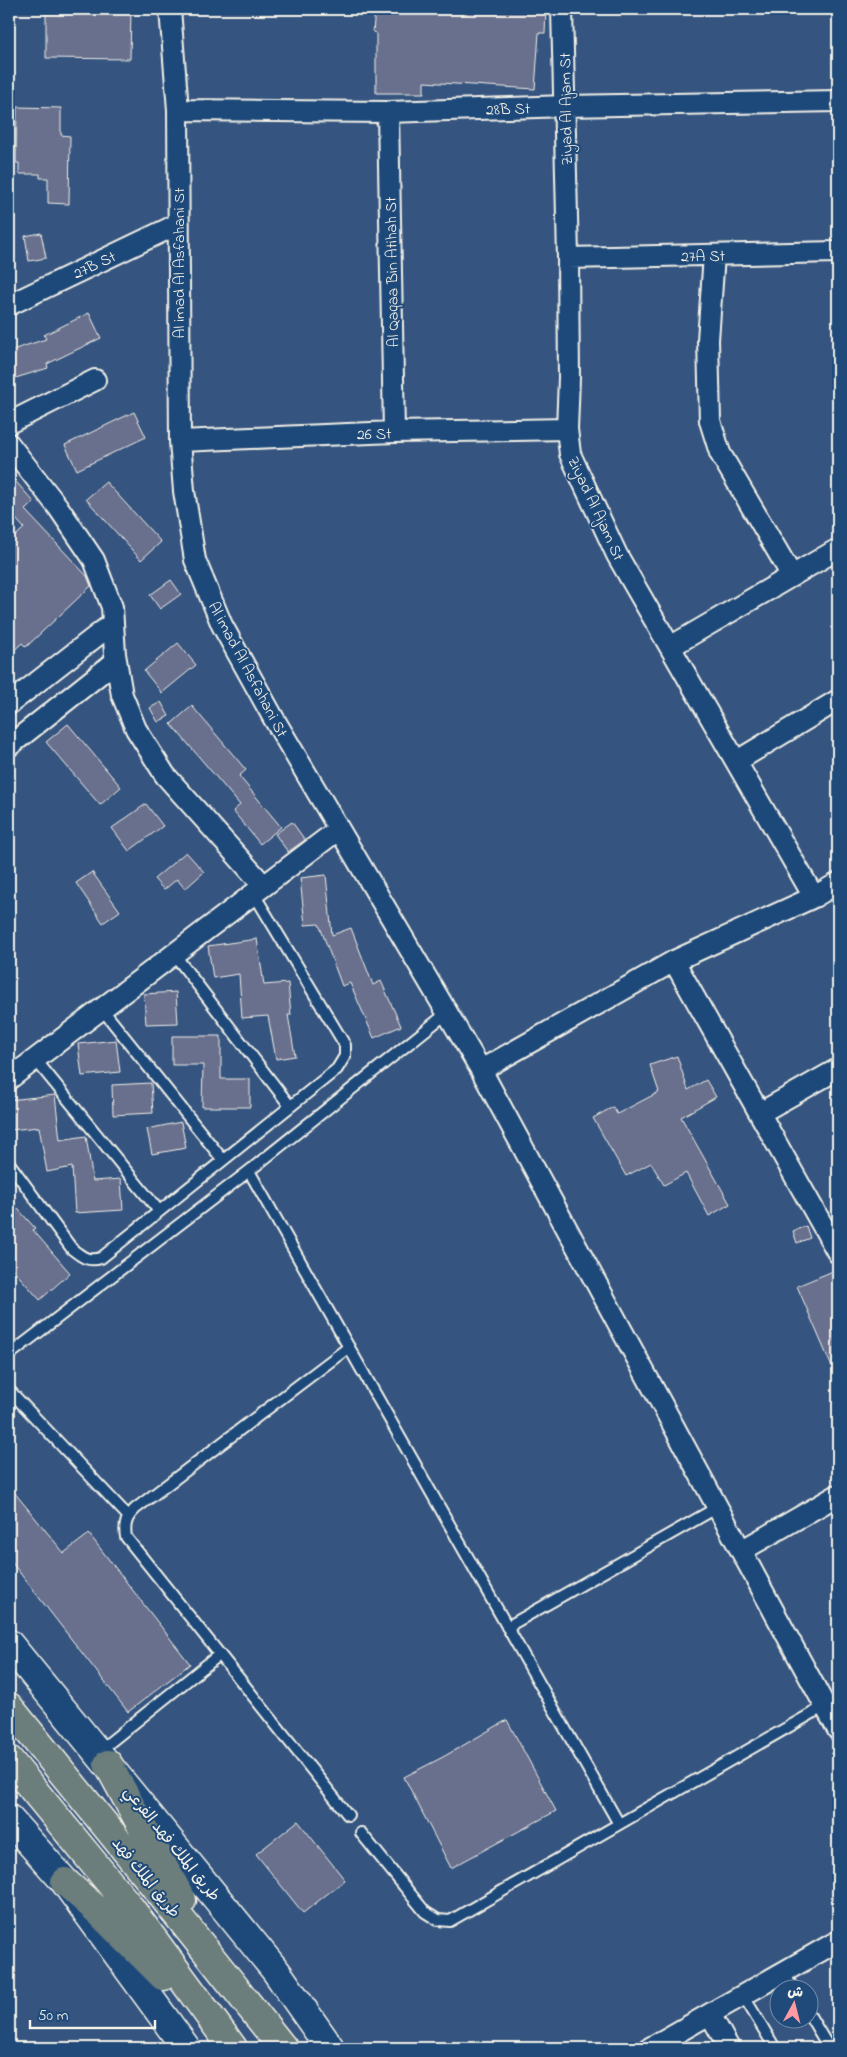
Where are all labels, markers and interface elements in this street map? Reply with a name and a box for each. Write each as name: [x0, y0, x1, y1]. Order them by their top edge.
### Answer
street label: Ziyad Al Ajam St: [554, 52, 580, 166]
street label: 28B St: [485, 97, 531, 123]
street label: Al imad Al Asfahani St: [168, 187, 192, 338]
street label: Al Qaqaa Bin Atihah St: [380, 196, 406, 347]
street label: 27B St: [69, 245, 121, 286]
street label: 27A St: [681, 245, 726, 269]
street label: 26 St: [356, 422, 392, 448]
street label: Ziyad Al Ajam St: [560, 453, 630, 566]
street label: Al imad Al Asfahani St: [201, 598, 294, 743]
street label: طريق الملك فهد الفرعي: [121, 1782, 225, 1904]
street label: طريق الملك فهد: [109, 1833, 185, 1921]
north arrow: [770, 1980, 820, 2030]
text: ش: [786, 1981, 804, 2004]
scale bar: [30, 1997, 155, 2029]
text: 50 m: [38, 2005, 69, 2027]

